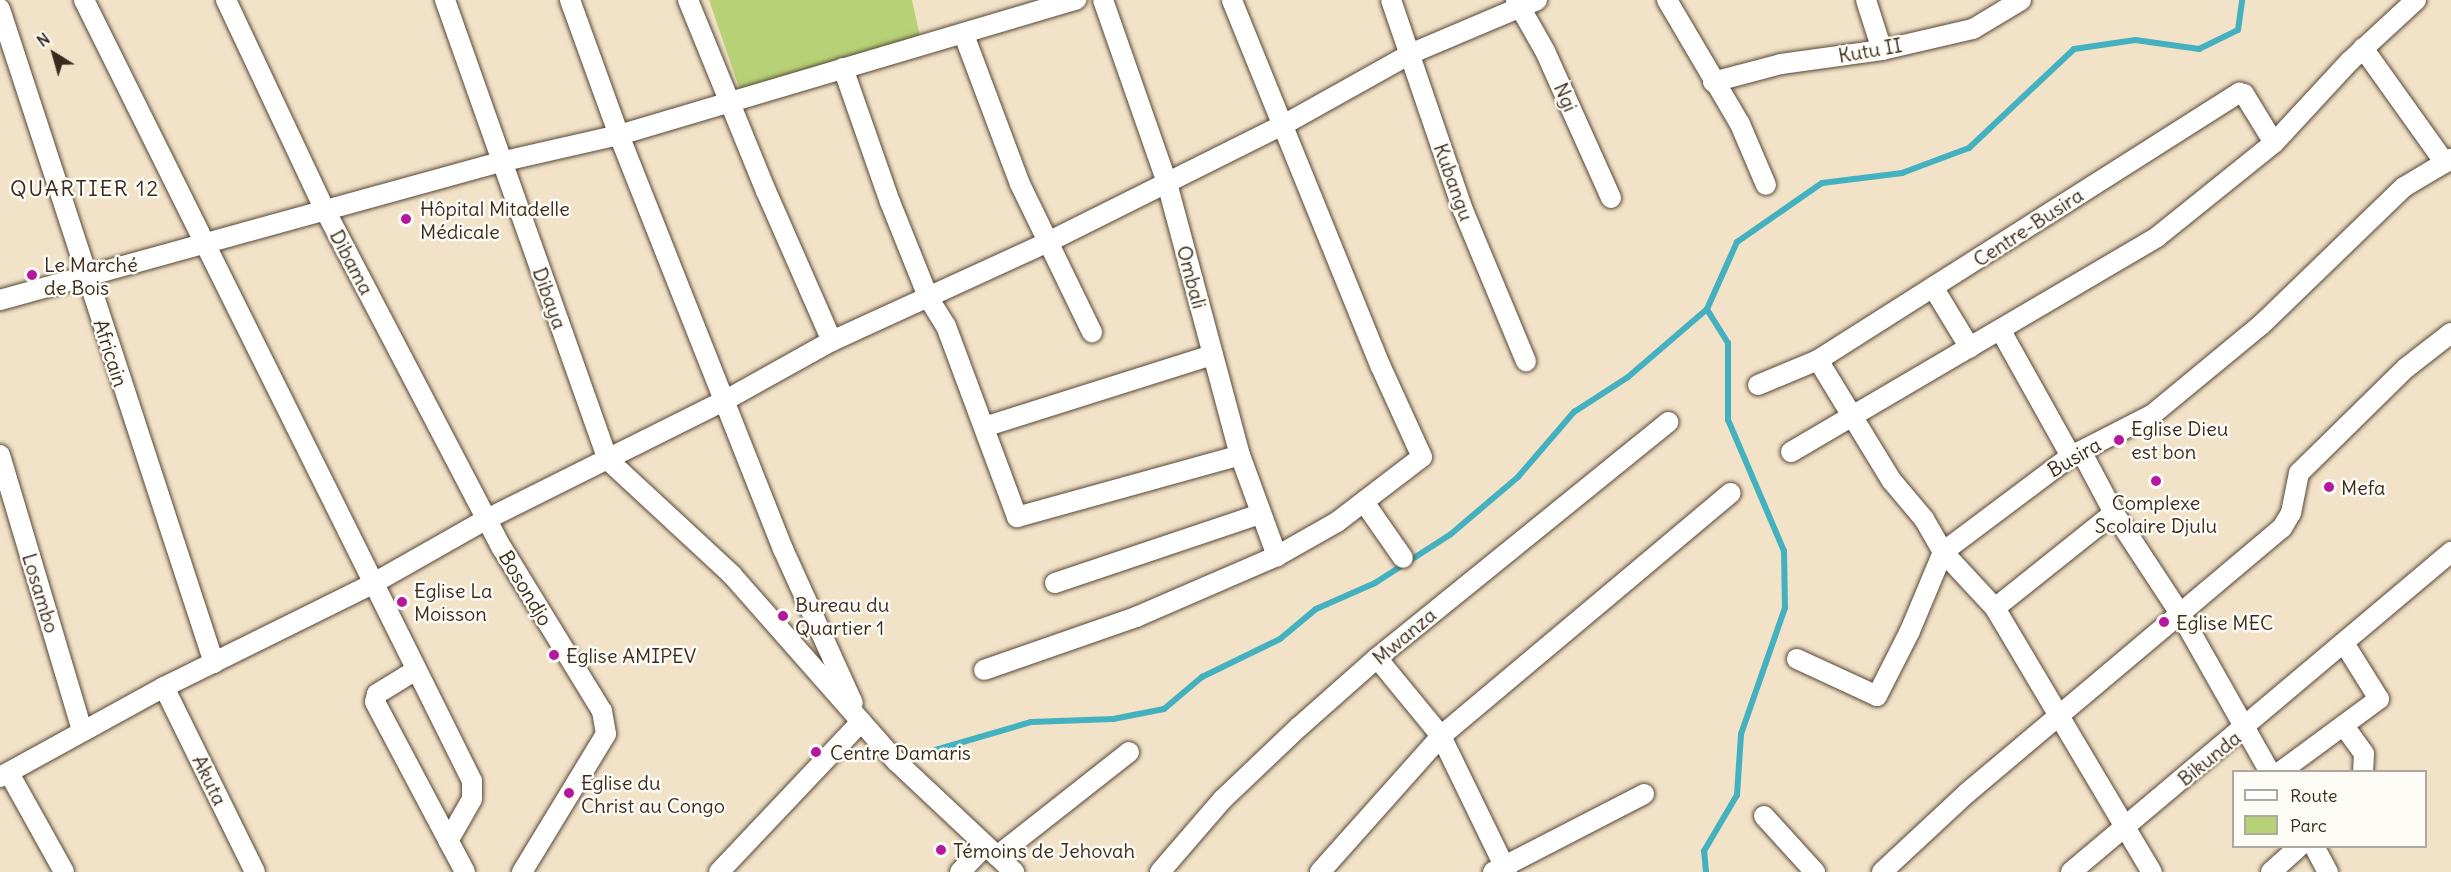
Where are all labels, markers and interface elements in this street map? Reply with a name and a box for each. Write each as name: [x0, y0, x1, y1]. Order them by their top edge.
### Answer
north arrow: [24, 24, 84, 84]
text: N: [33, 28, 54, 51]
street label: Kutu II: [1836, 33, 1904, 67]
street label: Ngi: [1549, 79, 1583, 115]
street label: Kubangu: [1429, 140, 1479, 224]
district label: QUARTIER 12: [10, 176, 160, 202]
street label: Centre-Busira: [1969, 183, 2087, 271]
place label: Hôpital Mitadelle Médicale: [420, 196, 570, 243]
marker: Hôpital Mitadelle Médicale: [397, 210, 415, 228]
street label: Dibama: [325, 225, 379, 299]
street label: Ombali: [1172, 243, 1212, 311]
place label: Le Marché de Bois: [44, 252, 138, 299]
street label: Dibaya: [528, 264, 572, 332]
marker: Le Marché de Bois: [25, 268, 39, 282]
street label: Africain: [89, 316, 133, 390]
place label: Eglise Dieu est bon: [2131, 416, 2228, 463]
street label: Busira: [2043, 432, 2105, 482]
marker: Eglise Dieu est bon: [2112, 433, 2126, 447]
marker: Complexe Scolaire Djulu: [2149, 474, 2163, 488]
place label: Mefa: [2341, 475, 2386, 499]
marker: Mefa: [2322, 480, 2336, 494]
place label: Complexe Scolaire Djulu: [2095, 490, 2217, 537]
street label: Bosondjo: [494, 546, 558, 630]
street label: Losambo: [18, 550, 64, 636]
place label: Eglise La Moisson: [414, 578, 492, 625]
place label: Bureau du Quartier 1: [795, 592, 889, 639]
marker: Eglise La Moisson: [395, 595, 409, 609]
street label: Mwanza: [1367, 602, 1441, 670]
marker: Bureau du Quartier 1: [776, 609, 790, 623]
place label: Eglise MEC: [2176, 610, 2273, 634]
marker: Eglise MEC: [2157, 615, 2171, 629]
place label: Eglise AMIPEV: [566, 643, 696, 667]
marker: Eglise AMIPEV: [547, 648, 561, 662]
street label: Bikunda: [2173, 725, 2245, 791]
place label: Centre Damaris: [830, 740, 971, 764]
marker: Centre Damaris: [807, 743, 825, 761]
street label: Akuta: [188, 751, 232, 809]
place label: Eglise du Christ au Congo: [581, 770, 725, 817]
legend: [2232, 770, 2427, 848]
text: Route: [2290, 784, 2338, 807]
marker: Eglise du Christ au Congo: [562, 786, 576, 800]
text: Parc: [2290, 814, 2327, 837]
place label: Témoins de Jehovah: [953, 838, 1135, 862]
marker: Témoins de Jehovah: [934, 843, 948, 857]

